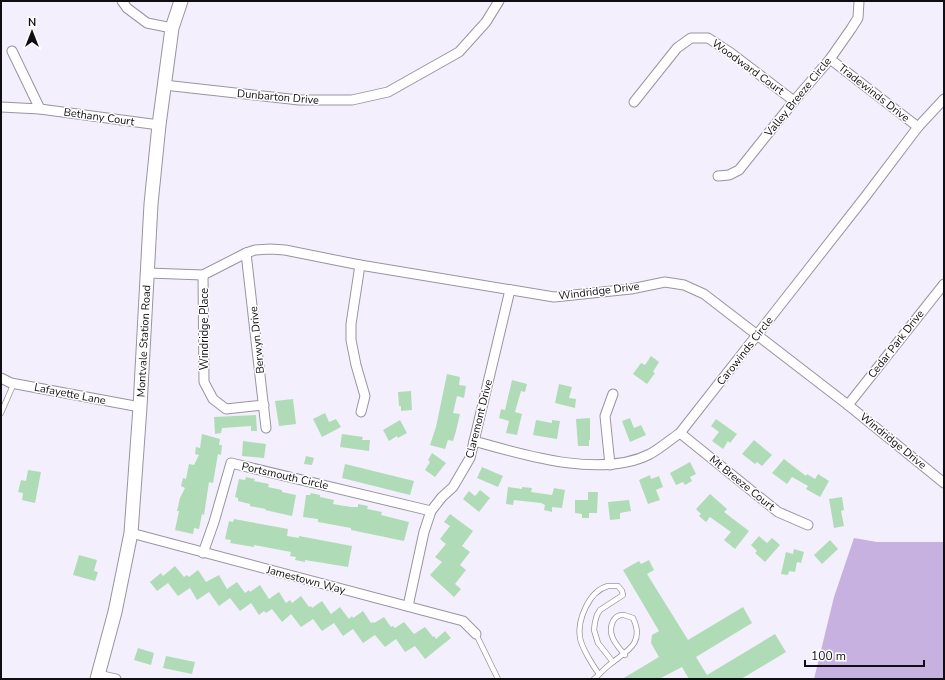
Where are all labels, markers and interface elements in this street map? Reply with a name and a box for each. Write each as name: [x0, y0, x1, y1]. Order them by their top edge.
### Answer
north arrow: [12, 12, 52, 52]
text: N: [28, 15, 36, 30]
street label: Woodward Court: [709, 36, 787, 98]
street label: Valley Breeze Circle: [761, 54, 835, 141]
street label: Tradewinds Drive: [835, 61, 913, 126]
street label: Dunbarton Drive: [236, 86, 320, 108]
street label: Bethany Court: [63, 105, 135, 129]
street label: Windridge Drive: [558, 279, 640, 303]
street label: Montvale Station Road: [134, 284, 154, 398]
street label: Windridge Place: [197, 288, 212, 370]
street label: Berwyn Drive: [246, 305, 268, 375]
street label: Cedar Park Drive: [865, 307, 927, 381]
street label: Carowinds Circle: [713, 313, 777, 389]
street label: Claremont Drive: [462, 378, 496, 460]
street label: Lafayette Lane: [33, 380, 107, 408]
street label: Windridge Drive: [857, 410, 929, 473]
street label: Mt Breeze Court: [706, 452, 778, 514]
street label: Portsmouth Circle: [240, 459, 330, 493]
street label: Jamestown Way: [264, 562, 347, 598]
scale bar: [805, 642, 924, 668]
text: 100 m: [811, 648, 846, 664]

